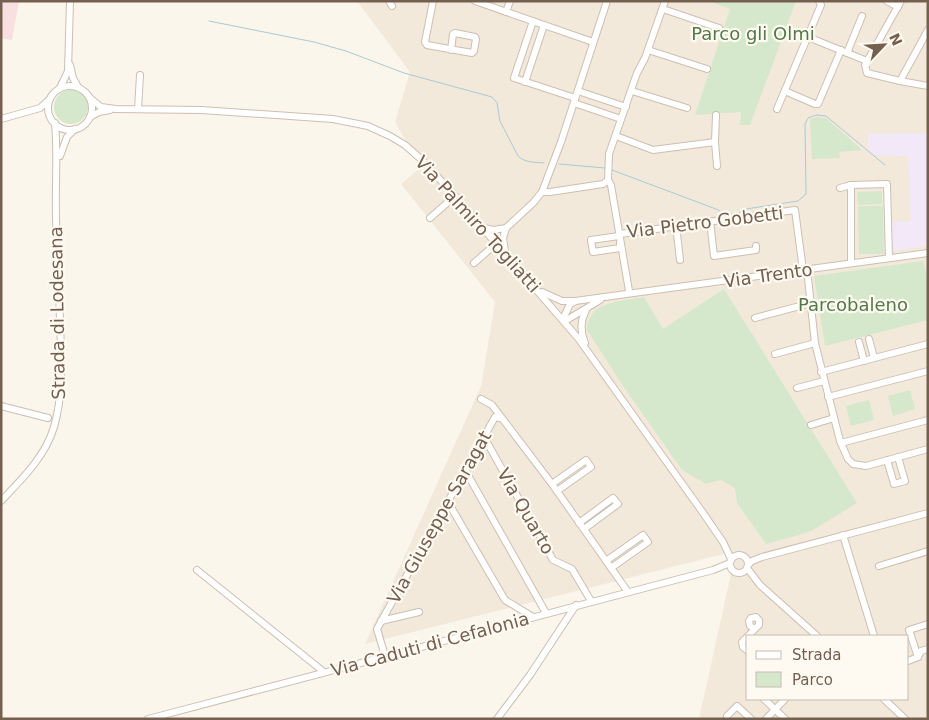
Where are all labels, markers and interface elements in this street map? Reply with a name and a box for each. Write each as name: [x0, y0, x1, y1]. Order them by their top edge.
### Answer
north arrow: [859, 20, 909, 70]
park label: Parco gli Olmi: [691, 23, 815, 44]
text: N: [886, 31, 906, 48]
street label: Via Palmiro Togliatti: [411, 151, 545, 297]
street label: Via Pietro Gobetti: [626, 202, 784, 242]
street label: Strada di Lodesana: [45, 226, 69, 400]
street label: Via Trento: [722, 258, 814, 292]
park label: Parcobaleno: [798, 294, 908, 315]
street label: Via Giuseppe Saragat: [383, 427, 495, 607]
street label: Via Quarto: [493, 464, 559, 558]
street label: Via Caduti di Cefalonia: [329, 607, 531, 681]
legend: [746, 635, 909, 700]
text: Strada: [792, 646, 841, 664]
text: Parco: [792, 671, 833, 689]

